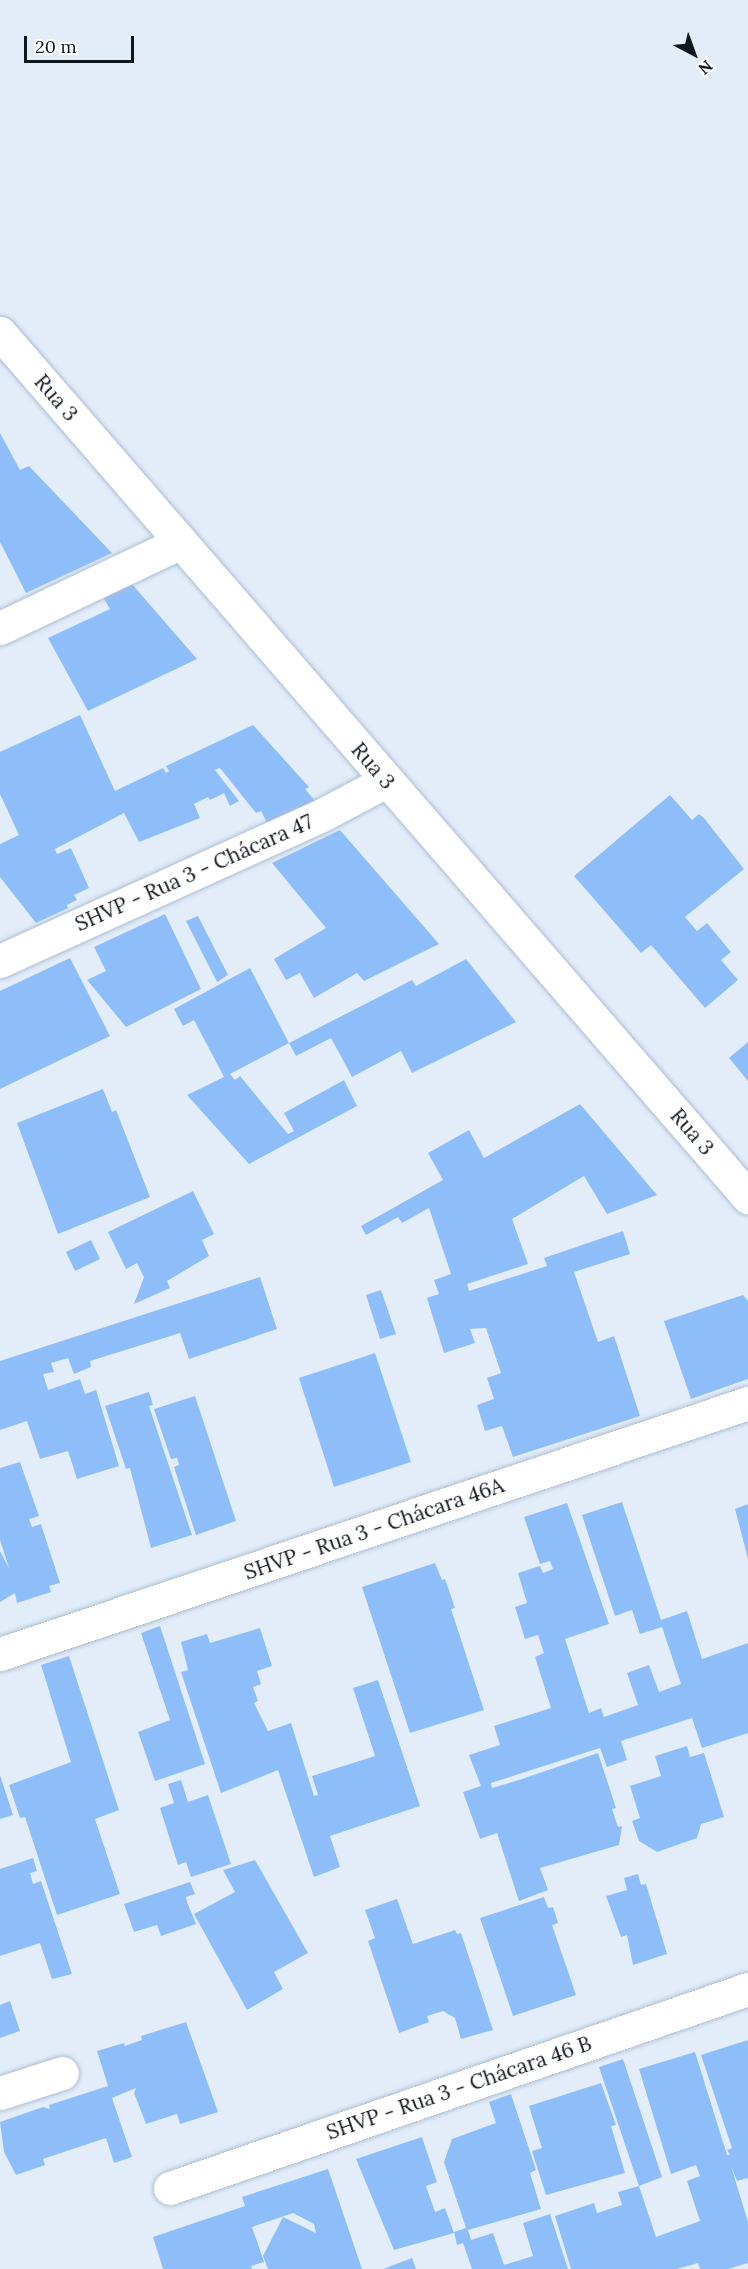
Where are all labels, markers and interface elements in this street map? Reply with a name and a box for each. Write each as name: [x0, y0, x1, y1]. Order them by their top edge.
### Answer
scale bar: [27, 24, 136, 62]
north arrow: [664, 24, 724, 84]
text: 20 m: [35, 35, 77, 58]
text: N: [695, 56, 717, 79]
street label: Rua 3: [29, 369, 83, 427]
street label: Rua 3: [346, 737, 400, 795]
street label: SHVP - Rua 3 - Chácara 47: [71, 809, 317, 937]
street label: Rua 3: [665, 1103, 719, 1161]
street label: SHVP - Rua 3 - Chácara 46A: [241, 1473, 507, 1585]
street label: SHVP - Rua 3 - Chácara 46 B: [323, 2031, 595, 2145]

